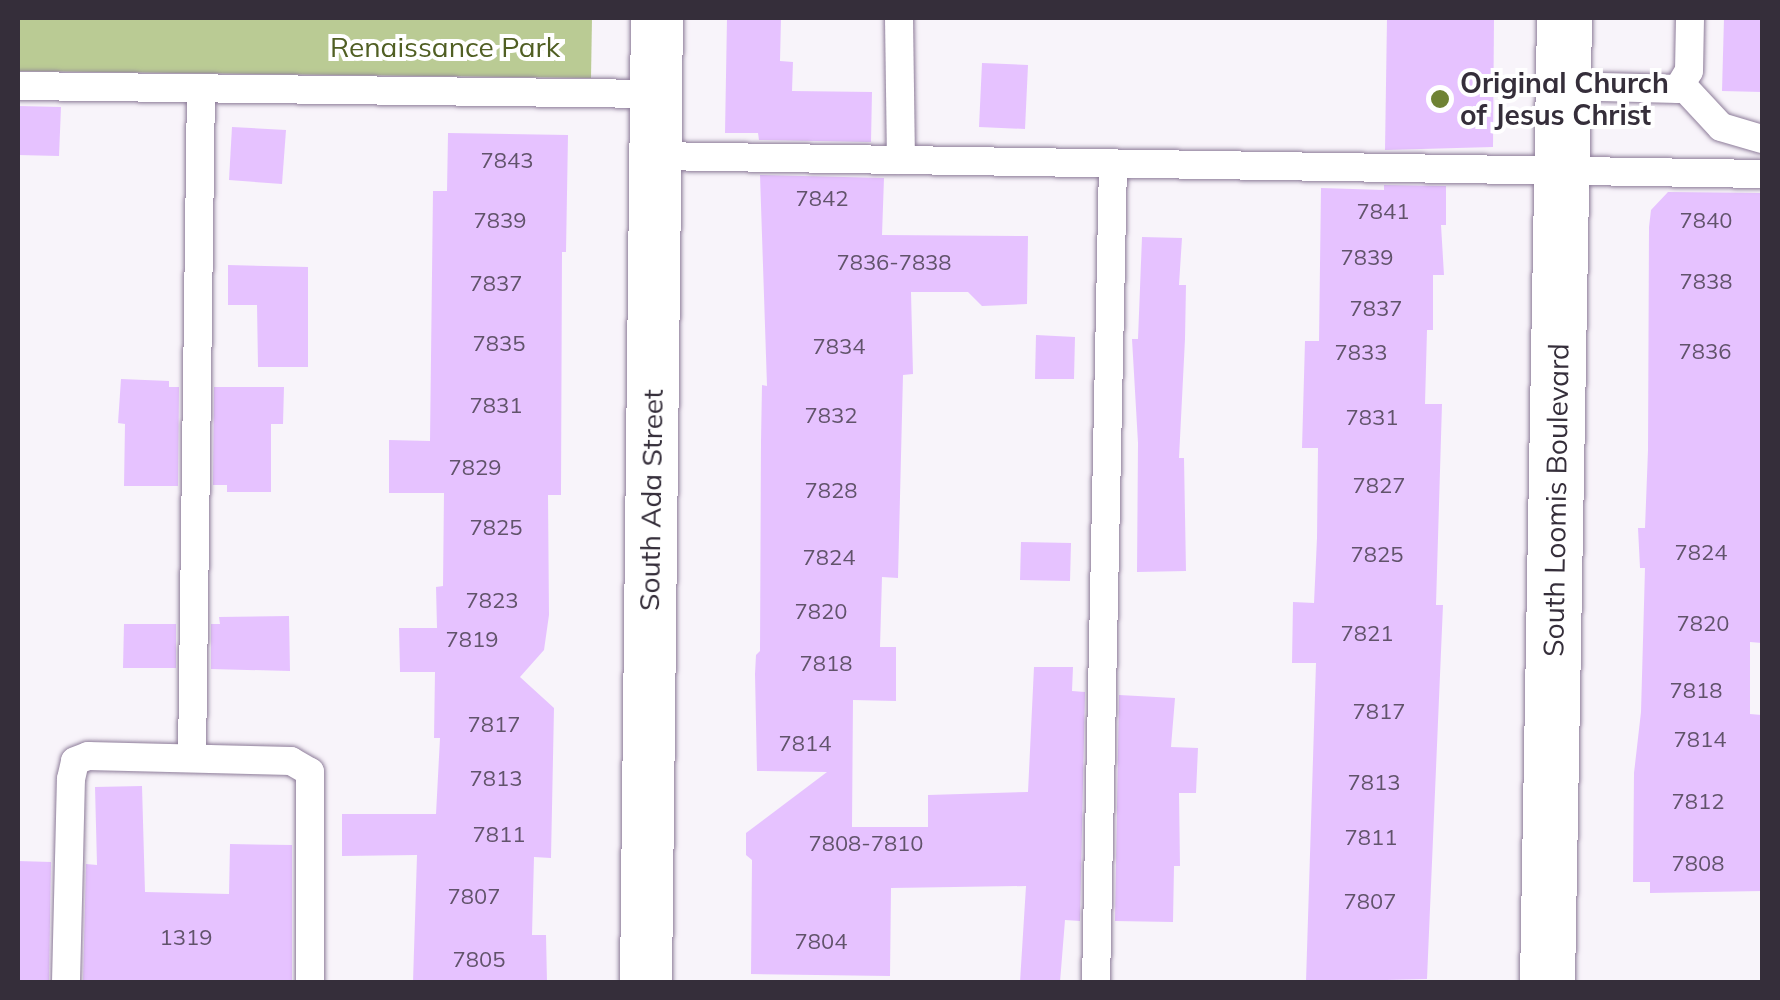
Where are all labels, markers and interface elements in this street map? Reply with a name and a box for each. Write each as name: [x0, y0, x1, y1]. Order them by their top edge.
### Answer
park label: Renaissance Park: [330, 30, 560, 64]
place label: Original Church of Jesus Christ: [1460, 66, 1669, 132]
marker: Original Church of Jesus Christ: [1429, 88, 1451, 110]
house number: 7843: [481, 148, 533, 174]
house number: 7842: [796, 186, 848, 212]
house number: 7841: [1357, 199, 1409, 225]
house number: 7839: [474, 208, 526, 234]
house number: 7840: [1680, 208, 1732, 234]
house number: 7839: [1341, 245, 1393, 271]
house number: 7836-7838: [836, 250, 952, 276]
house number: 7838: [1680, 269, 1732, 295]
house number: 7837: [470, 271, 522, 297]
house number: 7837: [1350, 296, 1402, 322]
house number: 7835: [473, 331, 525, 357]
house number: 7834: [813, 334, 865, 360]
house number: 7836: [1679, 339, 1731, 365]
house number: 7833: [1335, 340, 1387, 366]
street label: South Loomis Boulevard: [1536, 343, 1576, 657]
street label: South Ada Street: [632, 389, 670, 611]
house number: 7831: [470, 393, 522, 419]
house number: 7832: [805, 403, 857, 429]
house number: 7831: [1346, 405, 1398, 431]
house number: 7829: [449, 455, 501, 481]
house number: 7827: [1353, 473, 1405, 499]
house number: 7828: [805, 478, 857, 504]
house number: 7825: [470, 515, 522, 541]
house number: 7824: [1675, 540, 1727, 566]
house number: 7825: [1351, 542, 1403, 568]
house number: 7824: [803, 545, 855, 571]
house number: 7823: [466, 588, 518, 614]
house number: 7820: [795, 599, 847, 625]
house number: 7820: [1677, 611, 1729, 637]
house number: 7821: [1341, 621, 1393, 647]
house number: 7819: [446, 627, 498, 653]
house number: 7818: [800, 651, 852, 677]
house number: 7818: [1670, 678, 1722, 704]
house number: 7817: [1353, 699, 1405, 725]
house number: 7817: [468, 712, 520, 738]
house number: 7814: [1674, 727, 1726, 753]
house number: 7814: [779, 731, 831, 757]
house number: 7813: [470, 766, 522, 792]
house number: 7813: [1348, 770, 1400, 796]
house number: 7812: [1672, 789, 1724, 815]
house number: 7811: [473, 822, 525, 848]
house number: 7811: [1345, 825, 1397, 851]
house number: 7808-7810: [808, 831, 924, 857]
house number: 7808: [1672, 851, 1724, 877]
house number: 7807: [448, 884, 500, 910]
house number: 7807: [1344, 889, 1396, 915]
house number: 1319: [160, 925, 212, 951]
house number: 7804: [795, 929, 847, 955]
house number: 7805: [453, 947, 505, 973]

